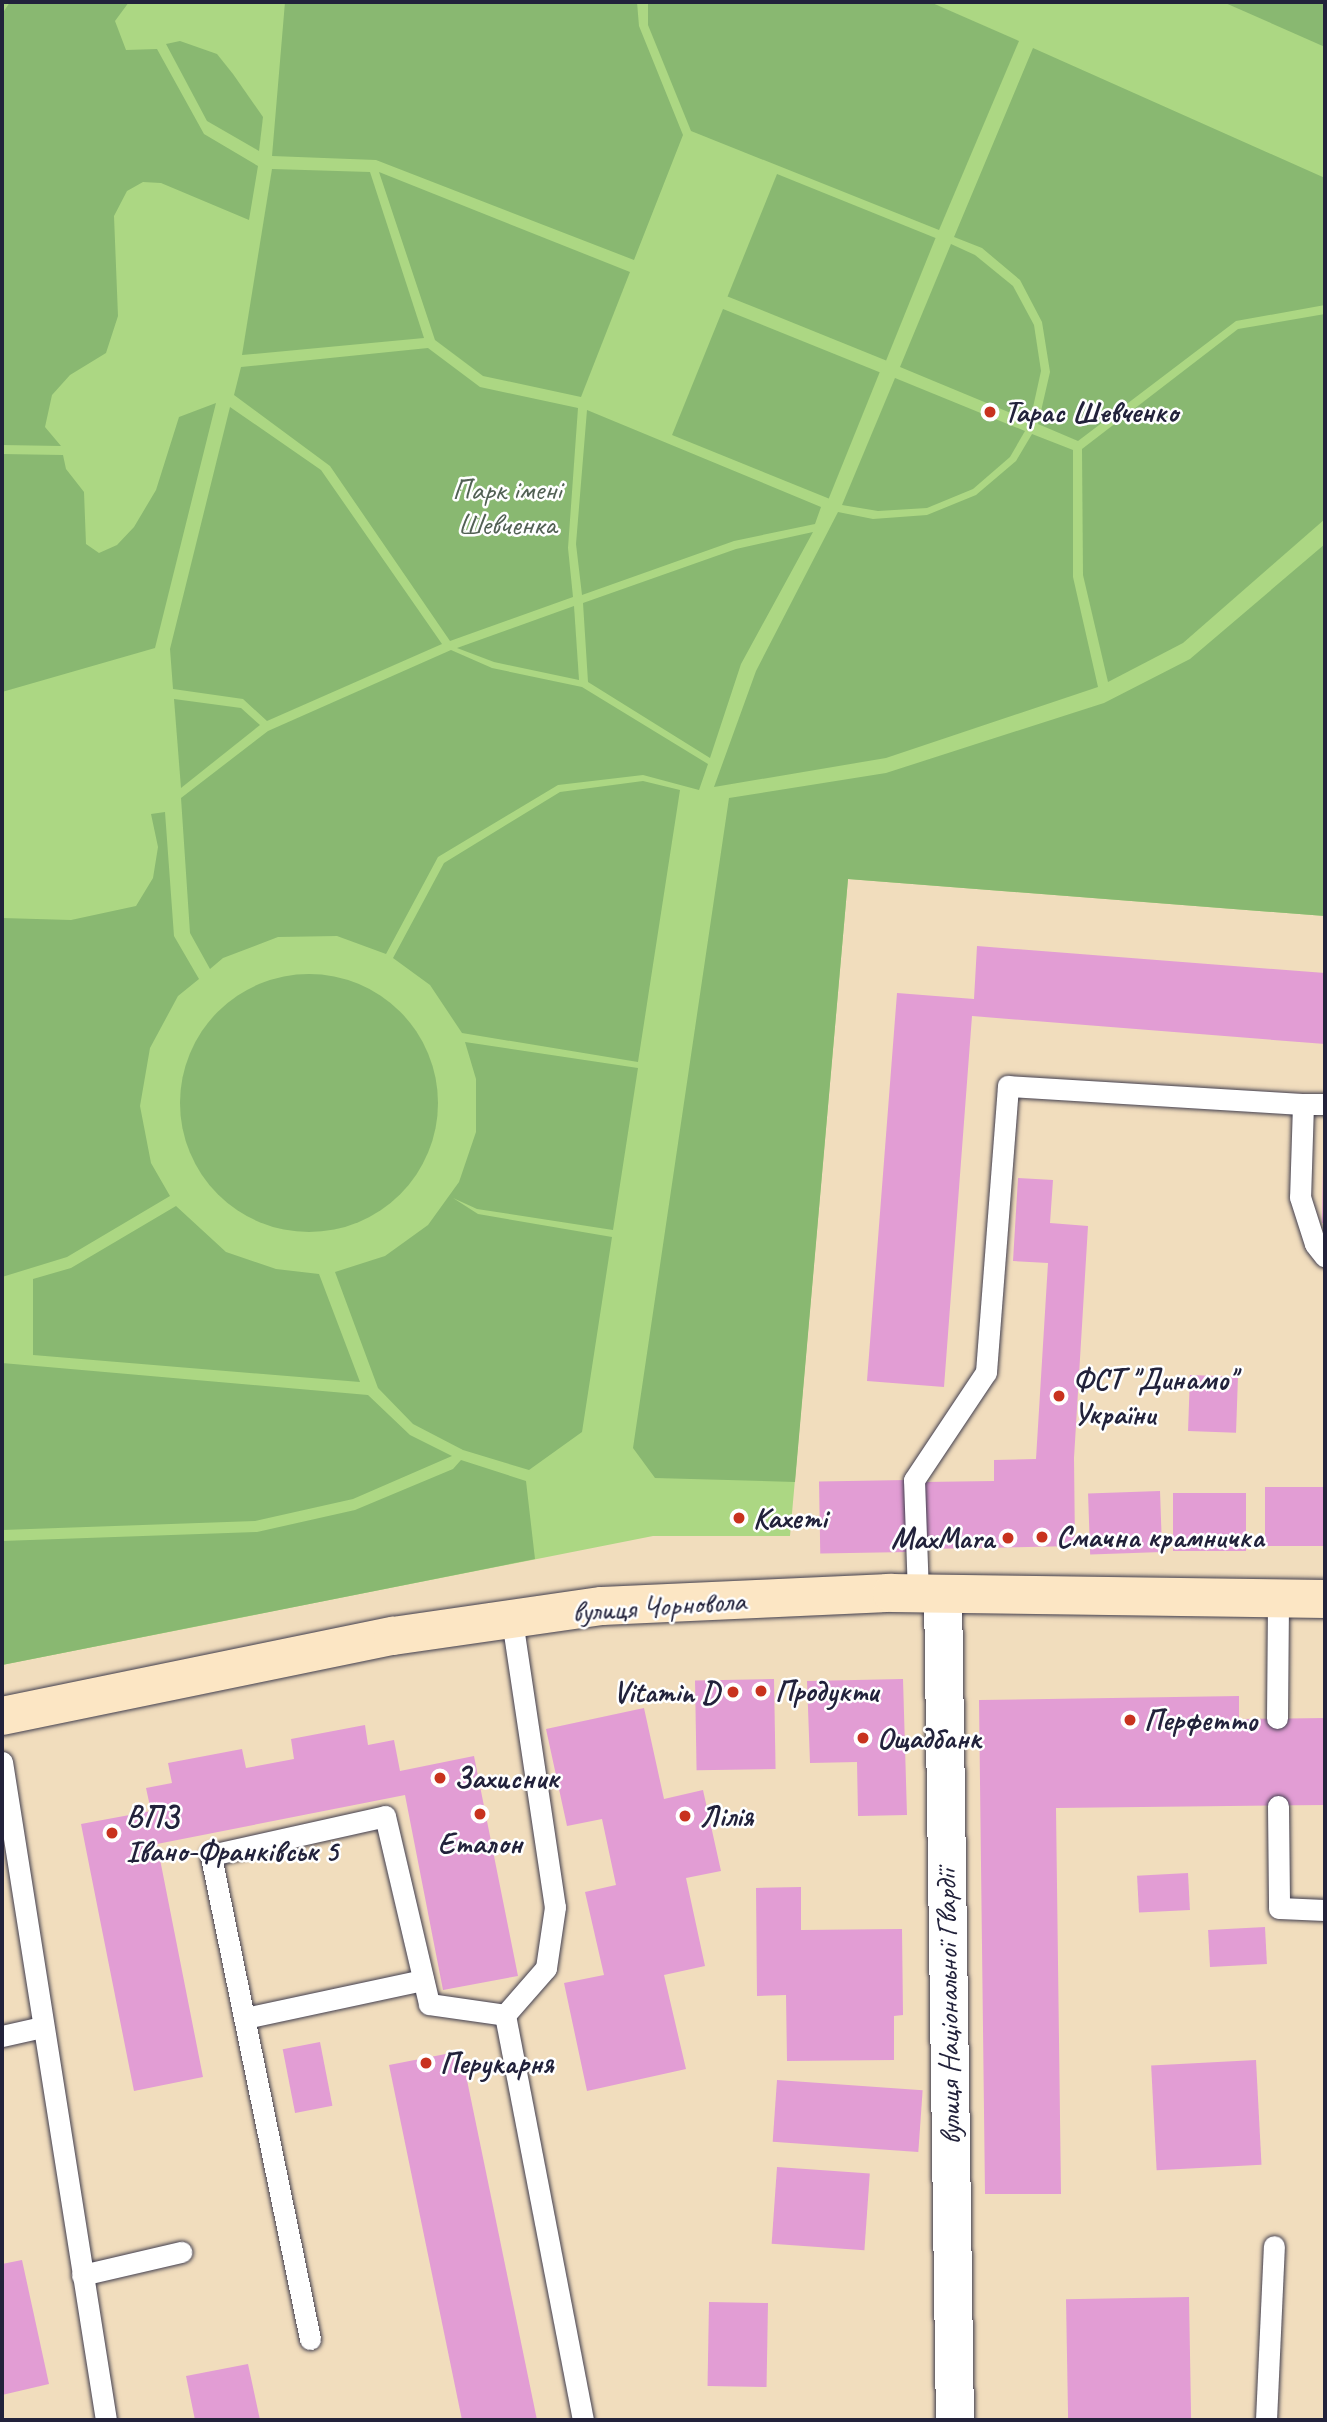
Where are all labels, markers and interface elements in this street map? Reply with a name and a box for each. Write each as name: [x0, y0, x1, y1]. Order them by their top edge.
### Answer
place label: Тарас Шевченко: [1004, 394, 1178, 430]
marker: Тарас Шевченко: [982, 404, 998, 420]
park label: Парк імені Шевченка: [452, 471, 562, 542]
place label: ФСТ "Динамо" України: [1073, 1361, 1236, 1432]
marker: ФСТ "Динамо" України: [1051, 1388, 1067, 1404]
place label: Кахеті: [753, 1500, 827, 1536]
marker: Кахеті: [731, 1510, 747, 1526]
place label: Смачна крамничка: [1056, 1519, 1268, 1555]
place label: MaxMara: [891, 1520, 994, 1556]
marker: Смачна крамничка: [1034, 1529, 1050, 1545]
marker: MaxMara: [1000, 1530, 1016, 1546]
street label: вулиця Чорновола: [571, 1582, 747, 1630]
place label: Продукти: [775, 1673, 878, 1709]
place label: Vitamin D: [613, 1674, 719, 1710]
marker: Продукти: [753, 1683, 769, 1699]
marker: Vitamin D: [725, 1684, 741, 1700]
place label: Перфетто: [1144, 1702, 1257, 1738]
marker: Перфетто: [1122, 1712, 1138, 1728]
place label: Ощадбанк: [877, 1720, 981, 1756]
marker: Ощадбанк: [855, 1730, 871, 1746]
place label: Захисник: [454, 1760, 558, 1796]
marker: Захисник: [432, 1770, 448, 1786]
place label: ВПЗ Івано-Франківськ 5: [126, 1798, 338, 1868]
place label: Лілія: [699, 1798, 753, 1834]
marker: Еталон: [472, 1806, 488, 1822]
marker: Лілія: [677, 1808, 693, 1824]
marker: ВПЗ Івано-Франківськ 5: [104, 1825, 120, 1841]
place label: Еталон: [438, 1825, 522, 1861]
street label: вулиця Національної Гвардії: [928, 1869, 968, 2145]
place label: Перукарня: [440, 2045, 553, 2081]
marker: Перукарня: [418, 2055, 434, 2071]

